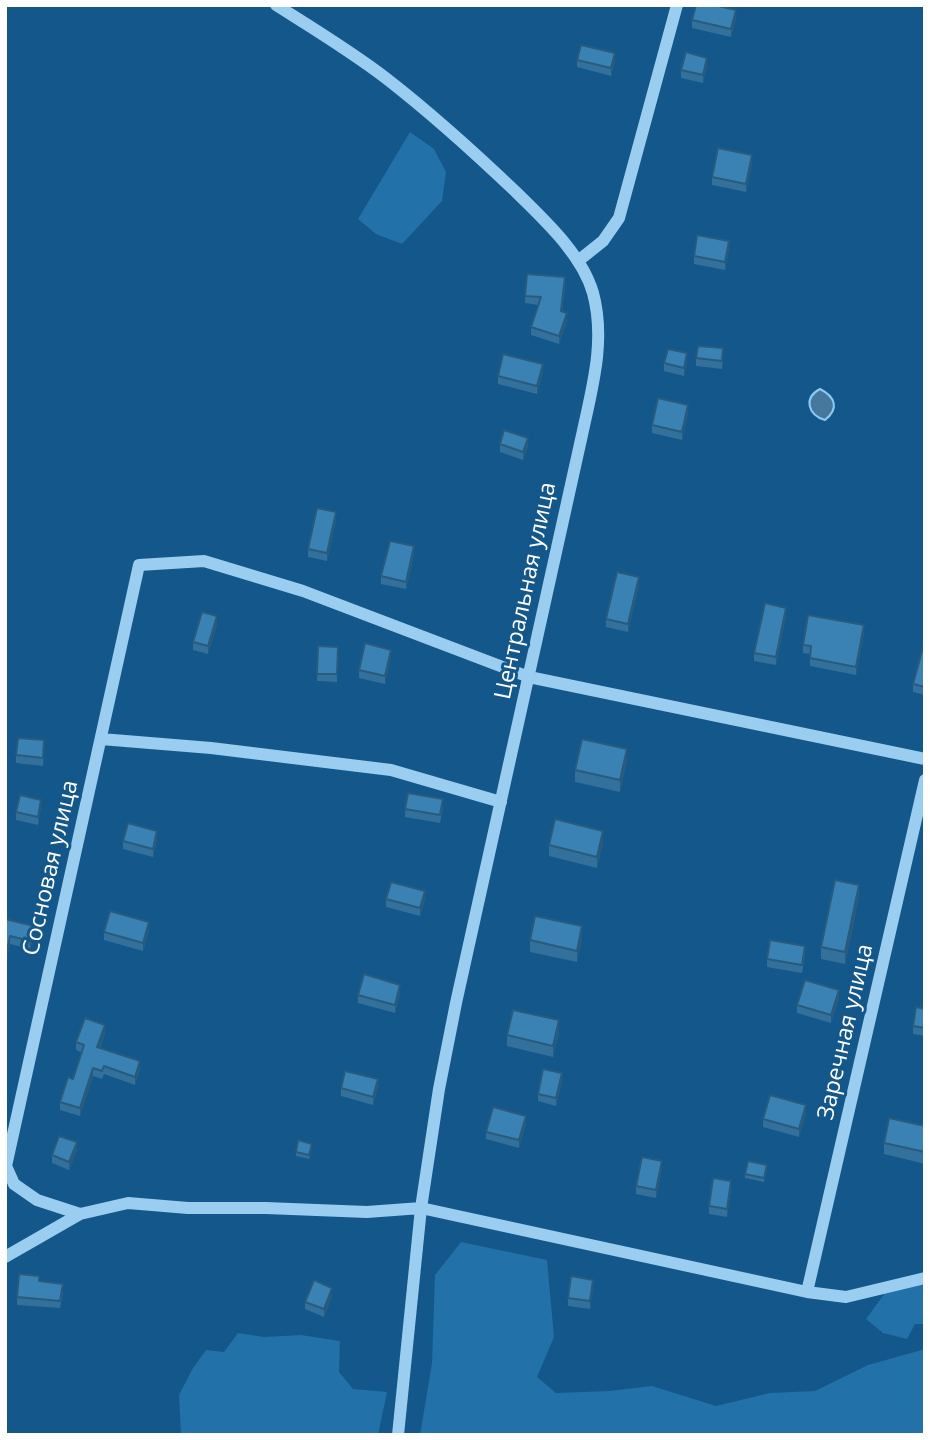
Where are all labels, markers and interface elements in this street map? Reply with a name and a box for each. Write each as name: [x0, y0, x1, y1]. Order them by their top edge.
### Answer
street label: Центральная улица: [489, 480, 563, 702]
street label: Сосновая улица: [17, 778, 85, 958]
street label: Заречная улица: [812, 941, 880, 1123]

